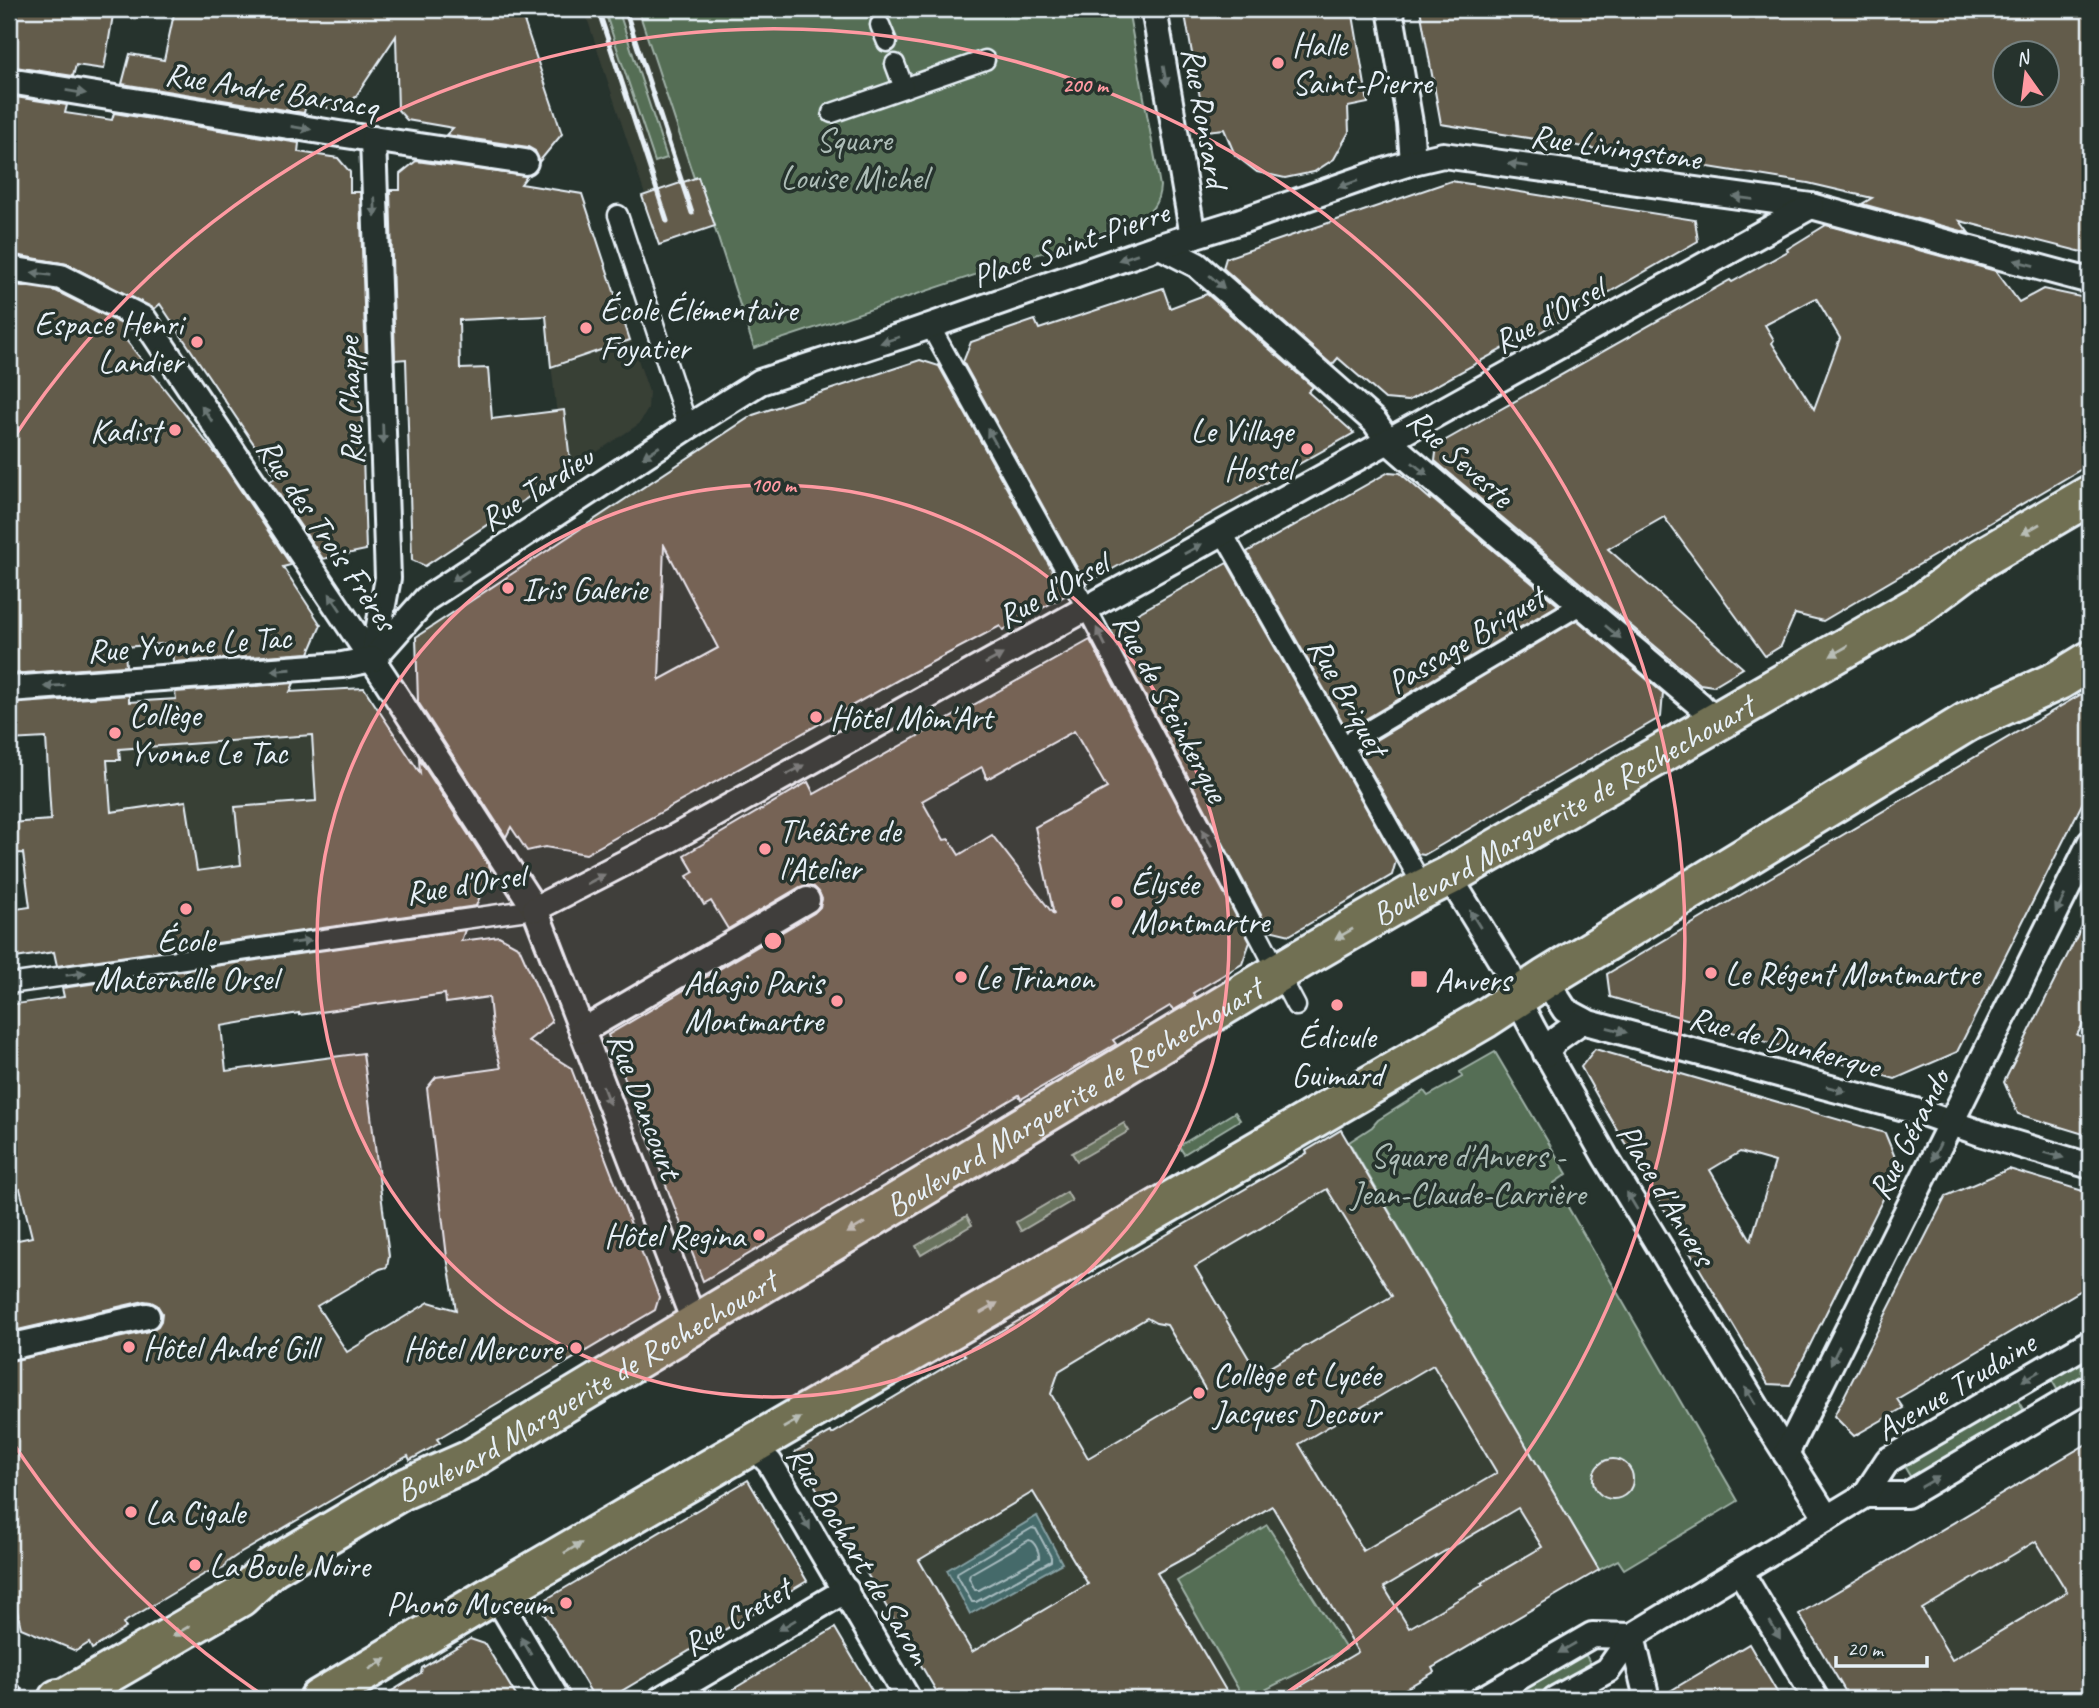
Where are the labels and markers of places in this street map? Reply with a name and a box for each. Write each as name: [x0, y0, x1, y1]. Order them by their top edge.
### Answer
place label: Halle Saint-Pierre: [1292, 24, 1434, 104]
marker: Halle Saint-Pierre: [1270, 55, 1286, 71]
place label: École Élémentaire Foyatier: [600, 289, 799, 369]
place label: Espace Henri Landier: [34, 303, 187, 383]
marker: École Élémentaire Foyatier: [578, 320, 594, 336]
marker: Espace Henri Landier: [189, 334, 205, 350]
place label: Kadist: [90, 410, 165, 452]
place label: Le Village Hostel: [1191, 410, 1298, 490]
marker: Kadist: [167, 422, 183, 438]
marker: Le Village Hostel: [1299, 441, 1315, 457]
place label: Iris Galerie: [522, 568, 649, 610]
marker: Iris Galerie: [500, 580, 516, 596]
place label: Collège Yvonne Le Tac: [129, 694, 290, 774]
place label: Hôtel Môm'Art: [830, 697, 995, 739]
marker: Hôtel Môm'Art: [808, 709, 824, 725]
marker: Collège Yvonne Le Tac: [107, 725, 123, 741]
place label: Théâtre de l'Atelier: [779, 810, 903, 890]
marker: Théâtre de l'Atelier: [757, 841, 773, 857]
place label: Élysée Montmartre: [1131, 863, 1272, 943]
marker: Élysée Montmartre: [1109, 894, 1125, 910]
marker: École Maternelle Orsel: [178, 901, 194, 917]
place label: École Maternelle Orsel: [95, 920, 283, 1000]
centre of rings: [761, 929, 785, 953]
place label: Le Régent Montmartre: [1725, 953, 1982, 995]
place label: Le Trianon: [975, 957, 1096, 999]
place label: Anvers: [1435, 959, 1514, 1001]
place label: Adagio Paris Montmartre: [684, 962, 826, 1042]
marker: Le Régent Montmartre: [1703, 965, 1719, 981]
marker: Le Trianon: [953, 969, 969, 985]
marker: Anvers: [1409, 969, 1429, 989]
marker: Adagio Paris Montmartre: [829, 993, 845, 1009]
marker: Édicule Guimard: [1329, 997, 1345, 1013]
place label: Édicule Guimard: [1291, 1016, 1388, 1096]
place label: Hôtel Regina: [604, 1215, 748, 1257]
marker: Hôtel Regina: [751, 1227, 767, 1243]
place label: Hôtel André Gill: [143, 1327, 323, 1369]
place label: Hôtel Mercure: [404, 1328, 564, 1370]
marker: Hôtel André Gill: [121, 1339, 137, 1355]
marker: Hôtel Mercure: [568, 1340, 584, 1356]
place label: Collège et Lycée Jacques Decour: [1211, 1354, 1383, 1434]
marker: Collège et Lycée Jacques Decour: [1191, 1385, 1207, 1401]
place label: La Cigale: [145, 1492, 247, 1534]
marker: La Cigale: [123, 1504, 139, 1520]
place label: La Boule Noire: [209, 1545, 372, 1587]
marker: La Boule Noire: [187, 1557, 203, 1573]
place label: Phono Museum: [386, 1583, 555, 1625]
marker: Phono Museum: [558, 1595, 574, 1611]

